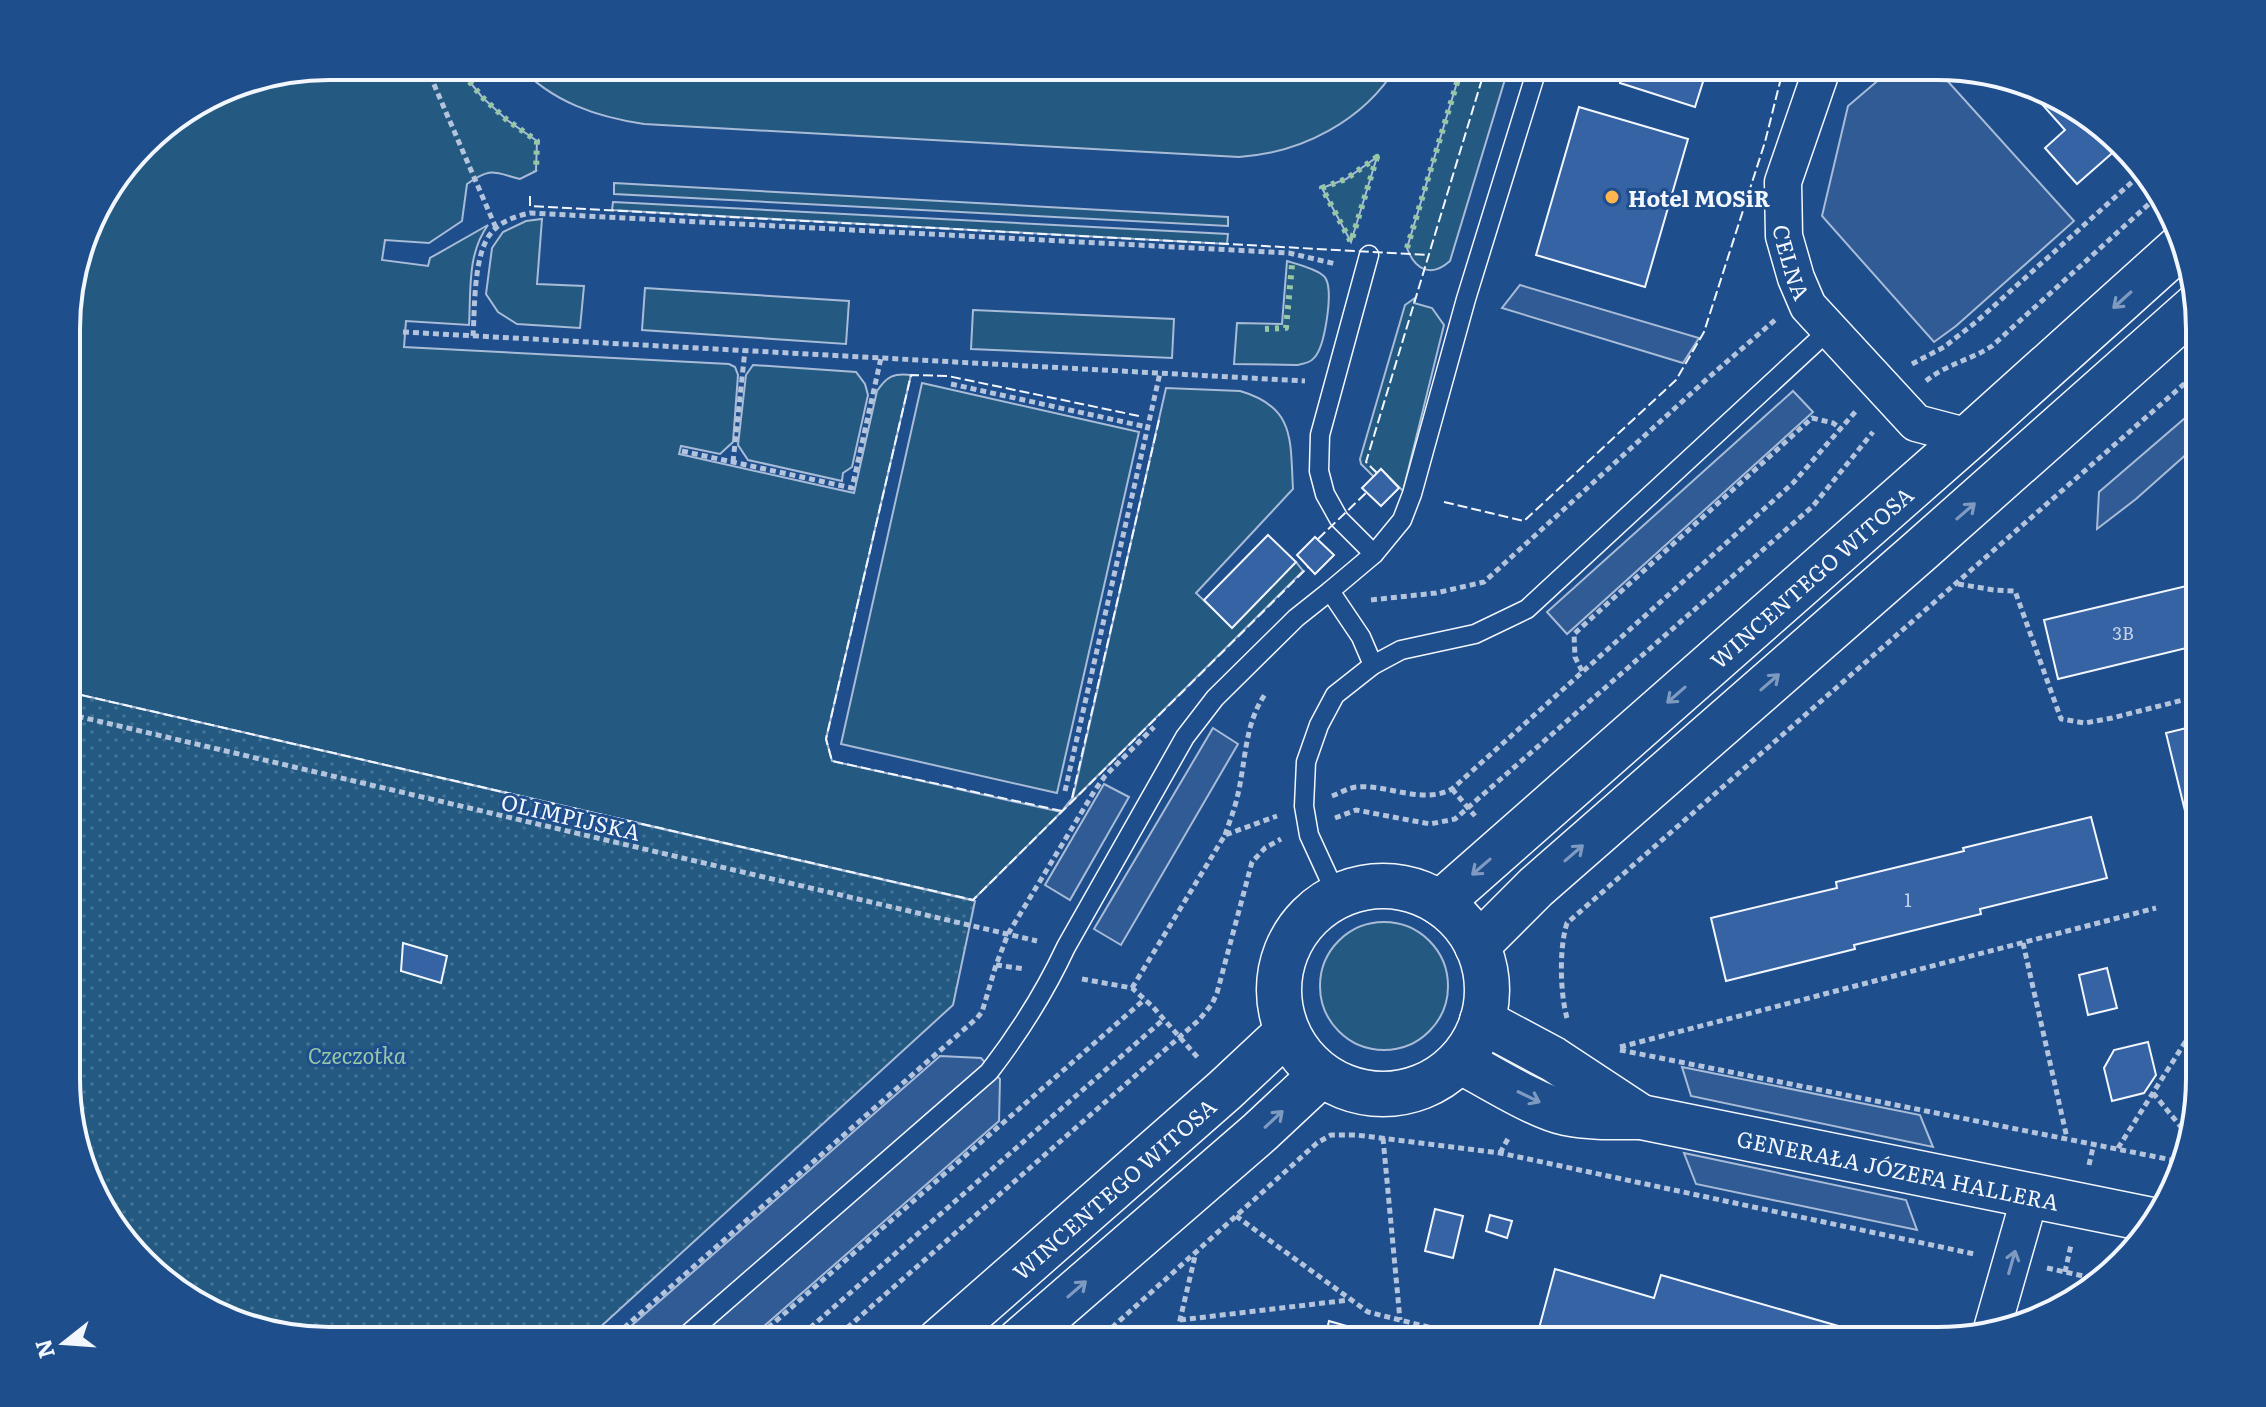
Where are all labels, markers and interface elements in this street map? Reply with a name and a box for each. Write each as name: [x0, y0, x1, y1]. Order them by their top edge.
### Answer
place label: Hotel MOSiR: [1628, 181, 1771, 214]
marker: Hotel MOSiR: [1603, 188, 1621, 206]
street label: CELNA: [1767, 225, 1820, 305]
one-way arrow: [2112, 290, 2132, 308]
street label: WINCENTEGO WITOSA: [1702, 478, 1920, 675]
one-way arrow: [1955, 502, 1975, 520]
house number: 3B: [2112, 619, 2134, 646]
one-way arrow: [1759, 674, 1779, 692]
one-way arrow: [1667, 686, 1687, 704]
street label: OLIMPIJSKA: [498, 784, 644, 848]
one-way arrow: [1564, 845, 1584, 863]
one-way arrow: [1471, 858, 1491, 876]
house number: 1: [1904, 886, 1912, 913]
park label: Czeczotka: [308, 1038, 407, 1071]
street label: WINCENTEGO WITOSA: [1004, 1089, 1223, 1287]
one-way arrow: [1517, 1090, 1541, 1105]
one-way arrow: [1264, 1110, 1284, 1129]
street label: GENERAŁA JÓZEFA HALLERA: [1734, 1120, 2062, 1217]
one-way arrow: [2005, 1250, 2020, 1276]
one-way arrow: [1067, 1281, 1087, 1299]
north arrow: [24, 1303, 104, 1383]
text: N: [25, 1336, 62, 1363]

